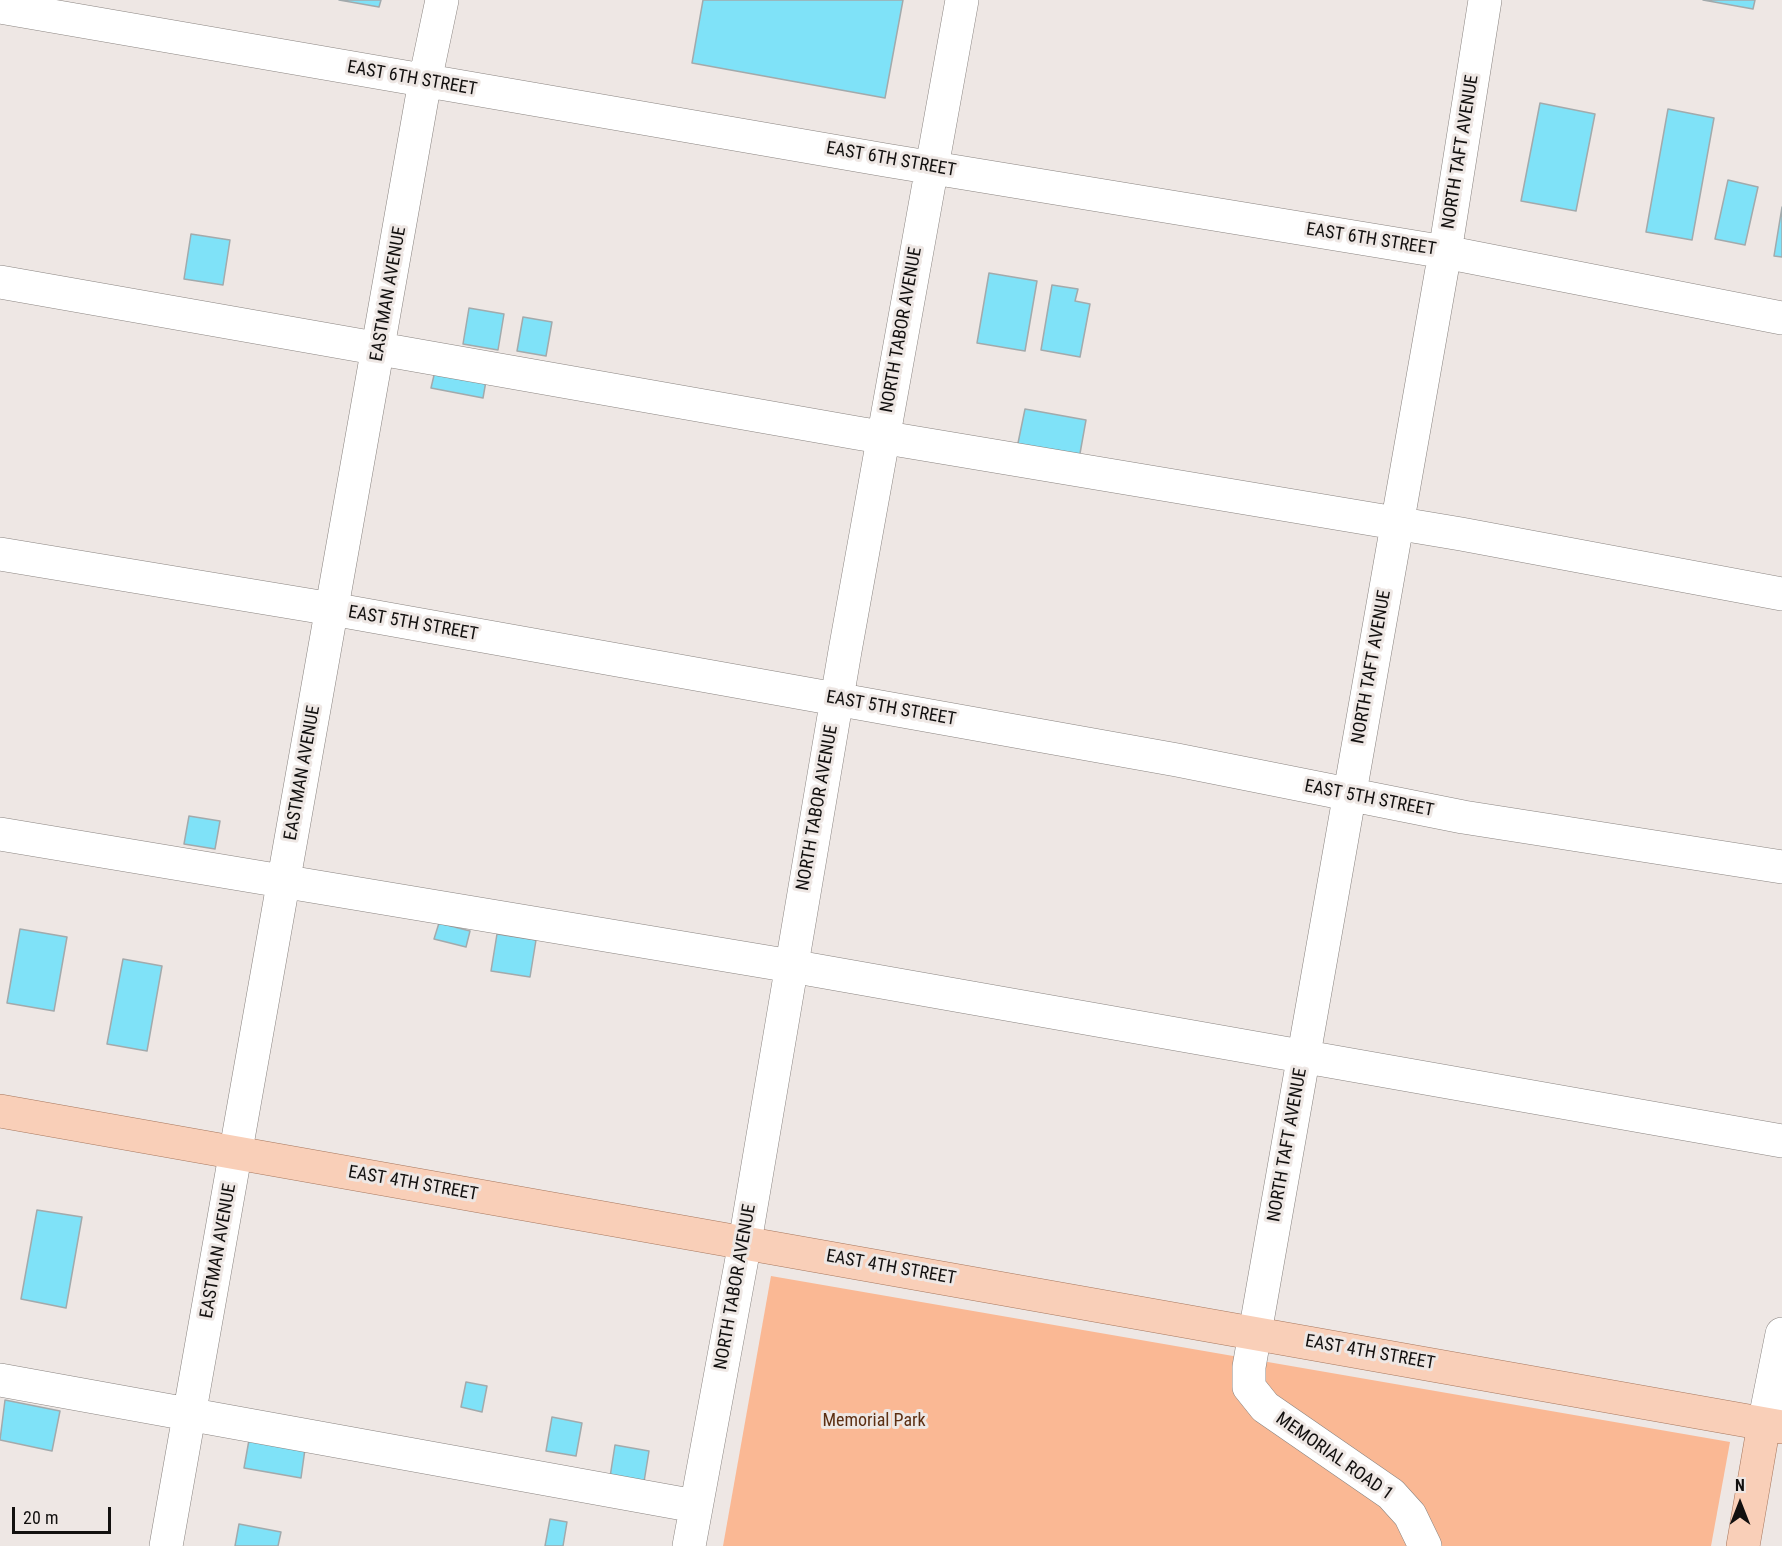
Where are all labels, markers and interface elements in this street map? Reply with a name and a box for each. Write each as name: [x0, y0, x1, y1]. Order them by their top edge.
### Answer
street label: EAST 6TH STREET: [345, 57, 479, 101]
street label: NORTH TAFT AVENUE: [1438, 73, 1484, 231]
street label: EAST 6TH STREET: [824, 138, 958, 182]
street label: EAST 6TH STREET: [1304, 219, 1438, 261]
street label: EASTMAN AVENUE: [367, 225, 411, 363]
street label: NORTH TABOR AVENUE: [877, 246, 927, 414]
street label: NORTH TAFT AVENUE: [1348, 588, 1396, 746]
street label: EAST 5TH STREET: [346, 602, 480, 646]
street label: EAST 5TH STREET: [824, 687, 958, 731]
street label: EASTMAN AVENUE: [281, 704, 325, 842]
street label: NORTH TABOR AVENUE: [793, 724, 843, 892]
street label: EAST 5TH STREET: [1302, 776, 1436, 822]
street label: NORTH TAFT AVENUE: [1264, 1066, 1312, 1224]
street label: EAST 4TH STREET: [346, 1162, 480, 1206]
street label: EASTMAN AVENUE: [197, 1182, 241, 1320]
street label: NORTH TABOR AVENUE: [711, 1203, 761, 1371]
street label: EAST 4TH STREET: [824, 1246, 958, 1290]
street label: EAST 4TH STREET: [1303, 1331, 1437, 1375]
street label: MEMORIAL ROAD 1: [1271, 1409, 1397, 1505]
park label: Memorial Park: [822, 1410, 926, 1432]
north arrow: [1710, 1474, 1770, 1534]
text: N: [1735, 1476, 1745, 1495]
scale bar: [15, 1495, 114, 1533]
text: 20 m: [23, 1507, 58, 1528]

